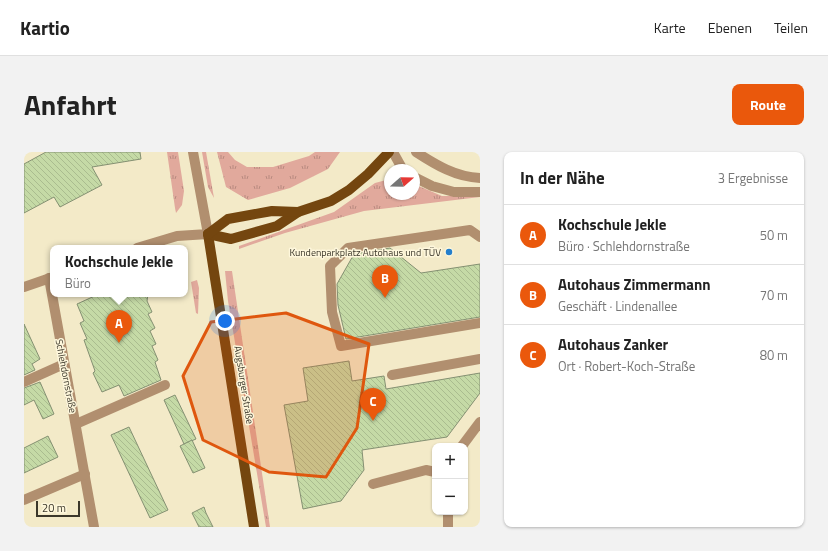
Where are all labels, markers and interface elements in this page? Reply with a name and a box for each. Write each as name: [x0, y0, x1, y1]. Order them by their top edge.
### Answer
text: Kartio: [20, 13, 70, 42]
text: Karte: [654, 17, 686, 38]
text: Ebenen: [708, 17, 752, 38]
text: Teilen: [774, 17, 808, 38]
text: Anfahrt: [24, 83, 117, 126]
button: Route: [732, 84, 804, 125]
north arrow: [384, 164, 420, 200]
text: In der Nähe: [520, 165, 605, 191]
text: 3 Ergebnisse: [718, 168, 788, 188]
text: Kochschule Jekle: [558, 213, 667, 236]
text: A: [529, 225, 537, 245]
text: 50 m: [760, 225, 788, 245]
text: Büro · Schlehdornstraße: [558, 236, 690, 256]
popup: [50, 245, 188, 297]
place label: Kundenparkplatz Autohaus und TÜV: [289, 245, 441, 260]
marker: Kundenparkplatz Autohaus und TÜV: [444, 247, 454, 257]
text: Kochschule Jekle: [65, 250, 173, 273]
pin: B: [372, 265, 398, 298]
text: Büro: [65, 273, 91, 293]
text: Autohaus Zimmermann: [558, 273, 711, 296]
text: B: [529, 285, 537, 305]
text: 70 m: [760, 285, 788, 305]
text: Geschäft · Lindenallee: [558, 296, 677, 316]
pin: A: [106, 310, 132, 343]
your location: [215, 311, 235, 331]
text: Autohaus Zanker: [558, 333, 668, 356]
street label: Schlehdornstraße: [52, 338, 80, 414]
street label: Augsburger Straße: [230, 345, 258, 425]
text: C: [529, 345, 537, 365]
text: 80 m: [760, 345, 788, 365]
text: Ort · Robert-Koch-Straße: [558, 356, 695, 376]
pin: C: [360, 388, 386, 421]
map controls: [432, 443, 468, 515]
button: +: [432, 443, 468, 479]
button: −: [432, 479, 468, 515]
scale bar: [36, 499, 80, 518]
text: 20 m: [42, 500, 66, 516]

